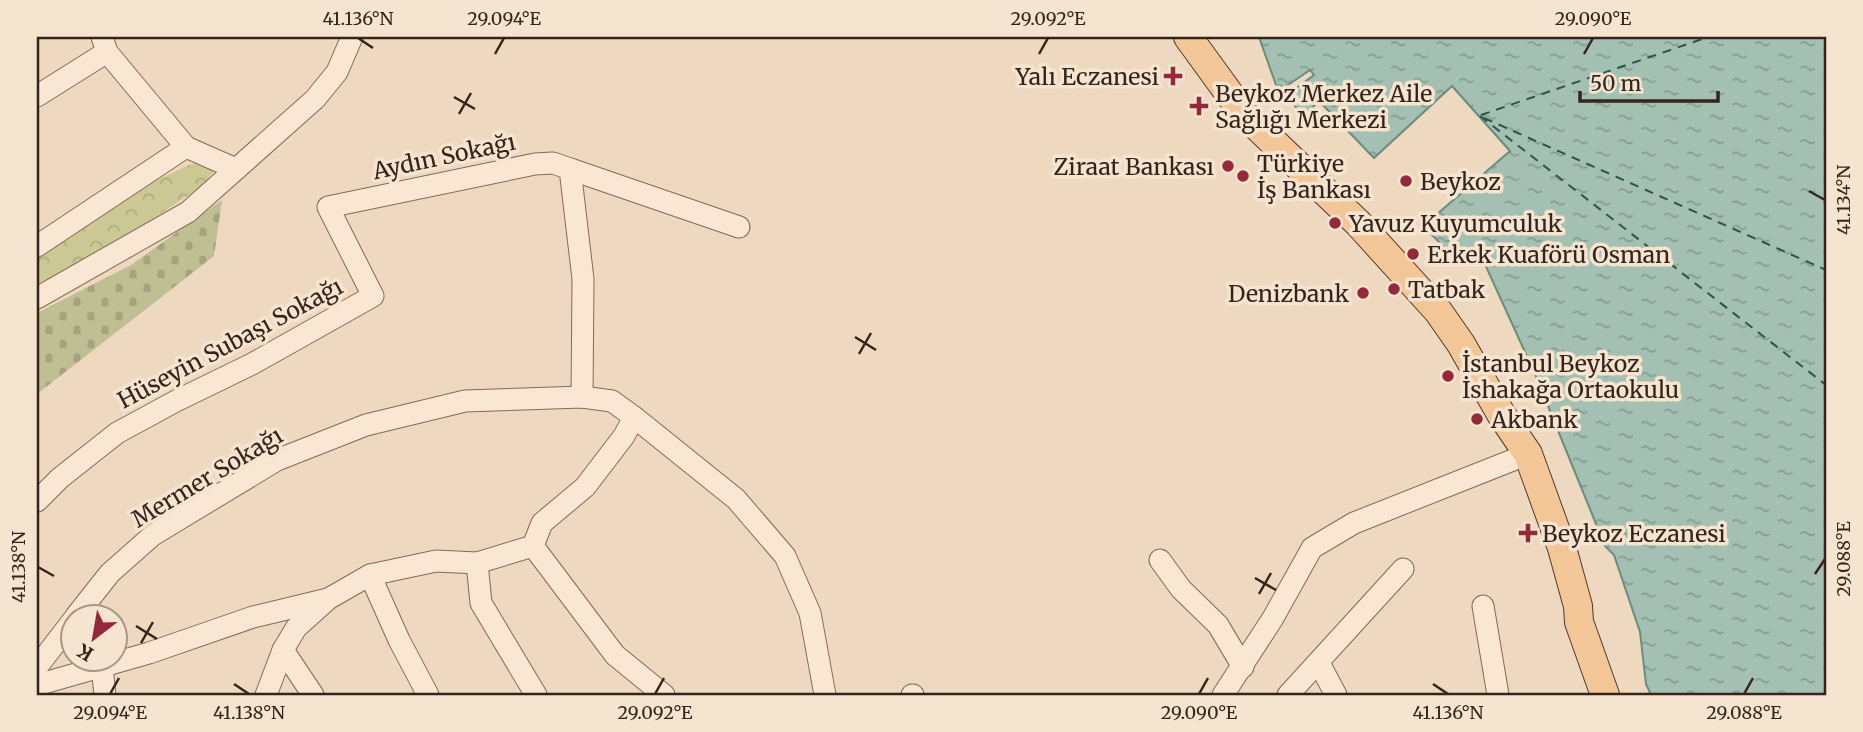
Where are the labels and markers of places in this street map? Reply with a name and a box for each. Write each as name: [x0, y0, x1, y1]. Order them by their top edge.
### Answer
place label: Yalı Eczanesi: [1015, 62, 1159, 91]
marker: Yalı Eczanesi: [1165, 68, 1181, 84]
place label: Beykoz Merkez Aile Sağlığı Merkezi: [1215, 79, 1432, 134]
marker: Beykoz Merkez Aile Sağlığı Merkezi: [1189, 96, 1209, 116]
place label: Türkiye İş Bankası: [1257, 149, 1371, 204]
place label: Ziraat Bankası: [1054, 152, 1214, 181]
marker: Ziraat Bankası: [1220, 158, 1236, 174]
place label: Beykoz: [1420, 167, 1501, 196]
marker: Türkiye İş Bankası: [1235, 168, 1251, 184]
marker: Beykoz: [1398, 173, 1414, 189]
place label: Yavuz Kuyumculuk: [1348, 209, 1563, 238]
marker: Yavuz Kuyumculuk: [1327, 215, 1343, 231]
place label: Erkek Kuaförü Osman: [1427, 240, 1670, 269]
marker: Erkek Kuaförü Osman: [1405, 246, 1421, 262]
place label: Tatbak: [1408, 275, 1486, 304]
place label: Denizbank: [1228, 279, 1349, 308]
marker: Tatbak: [1386, 281, 1402, 297]
marker: Denizbank: [1355, 285, 1371, 301]
place label: İstanbul Beykoz İshakağa Ortaokulu: [1462, 349, 1679, 404]
marker: İstanbul Beykoz İshakağa Ortaokulu: [1440, 368, 1456, 384]
place label: Akbank: [1490, 405, 1578, 434]
marker: Akbank: [1469, 411, 1485, 427]
place label: Beykoz Eczanesi: [1542, 519, 1726, 548]
marker: Beykoz Eczanesi: [1520, 525, 1536, 541]

